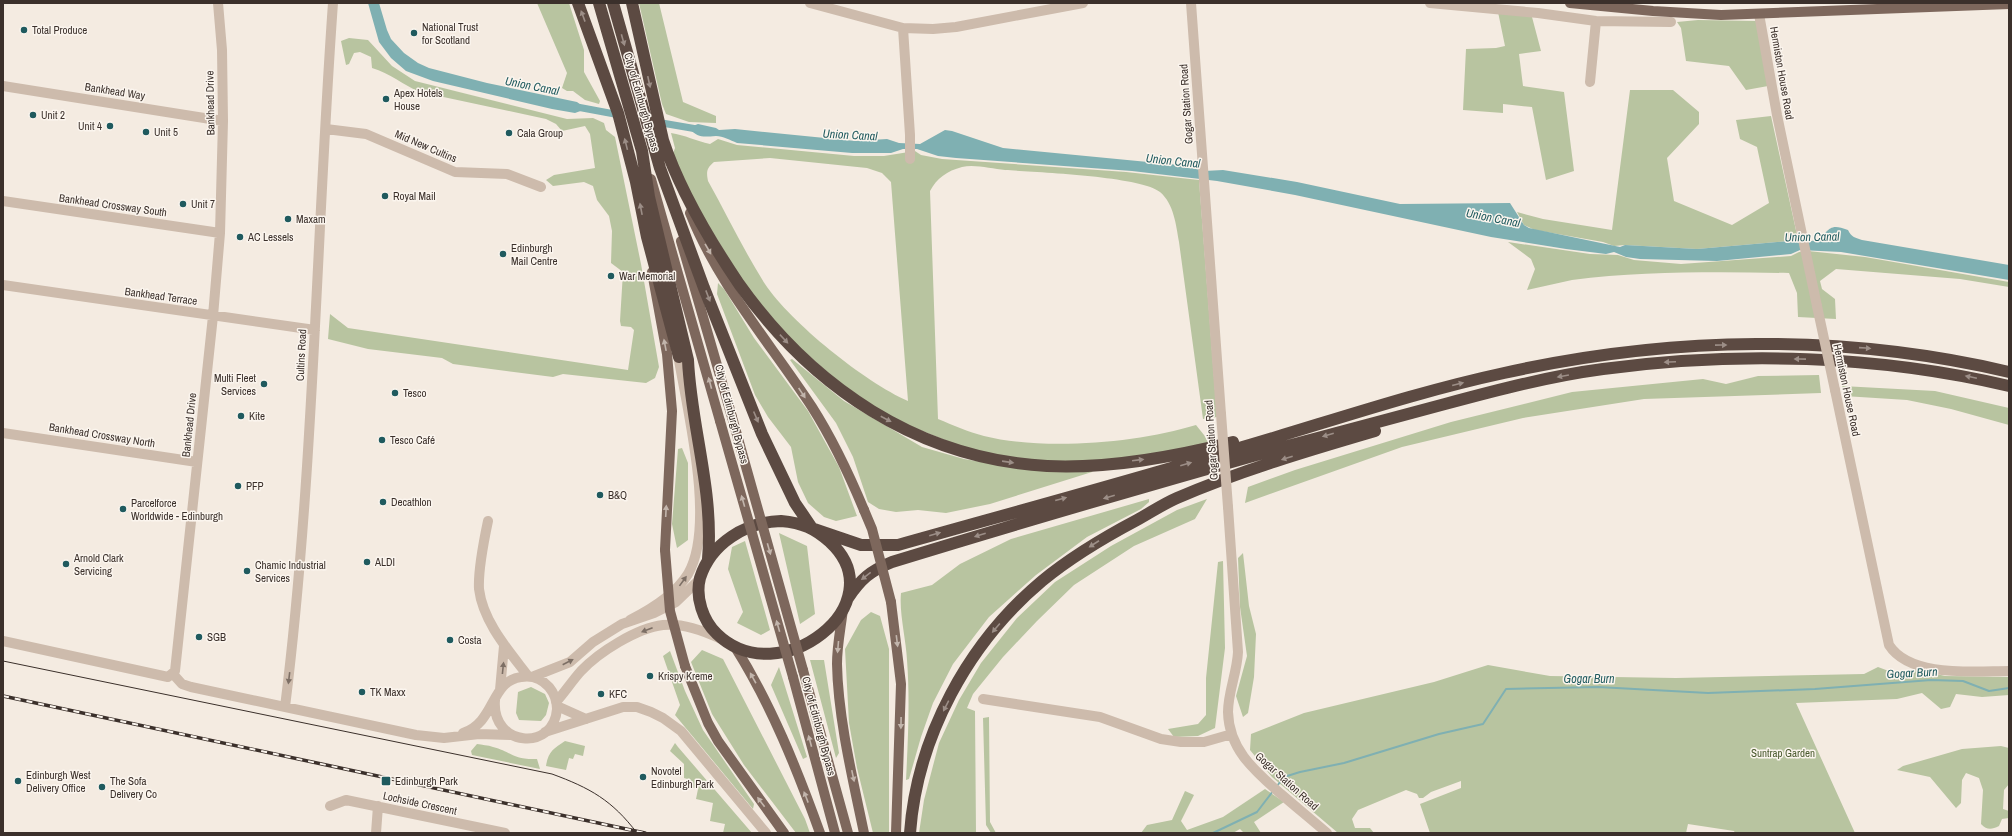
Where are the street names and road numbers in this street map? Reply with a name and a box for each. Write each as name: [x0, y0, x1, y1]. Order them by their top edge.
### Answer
street label: Hermiston House Road: [1767, 25, 1797, 121]
street label: City of Edinburgh Bypass: [621, 51, 663, 154]
street label: Gogar Station Road: [1176, 63, 1196, 145]
street label: Bankhead Drive: [202, 71, 218, 135]
street label: Bankhead Way: [84, 79, 147, 103]
street label: Mid New Cultins: [393, 127, 460, 166]
street label: Bankhead Crossway South: [58, 190, 168, 220]
street label: Bankhead Terrace: [124, 284, 198, 308]
street label: Cultins Road: [293, 329, 309, 381]
street label: Hermiston House Road: [1830, 342, 1864, 438]
street label: City of Edinburgh Bypass: [712, 363, 752, 466]
street label: Bankhead Drive: [179, 392, 199, 458]
street label: Gogar Station Road: [1201, 399, 1221, 481]
street label: Bankhead Crossway North: [48, 420, 156, 450]
street label: City of Edinburgh Bypass: [799, 675, 839, 778]
street label: Gogar Station Road: [1253, 749, 1321, 813]
street label: Lochside Crescent: [382, 788, 459, 818]

